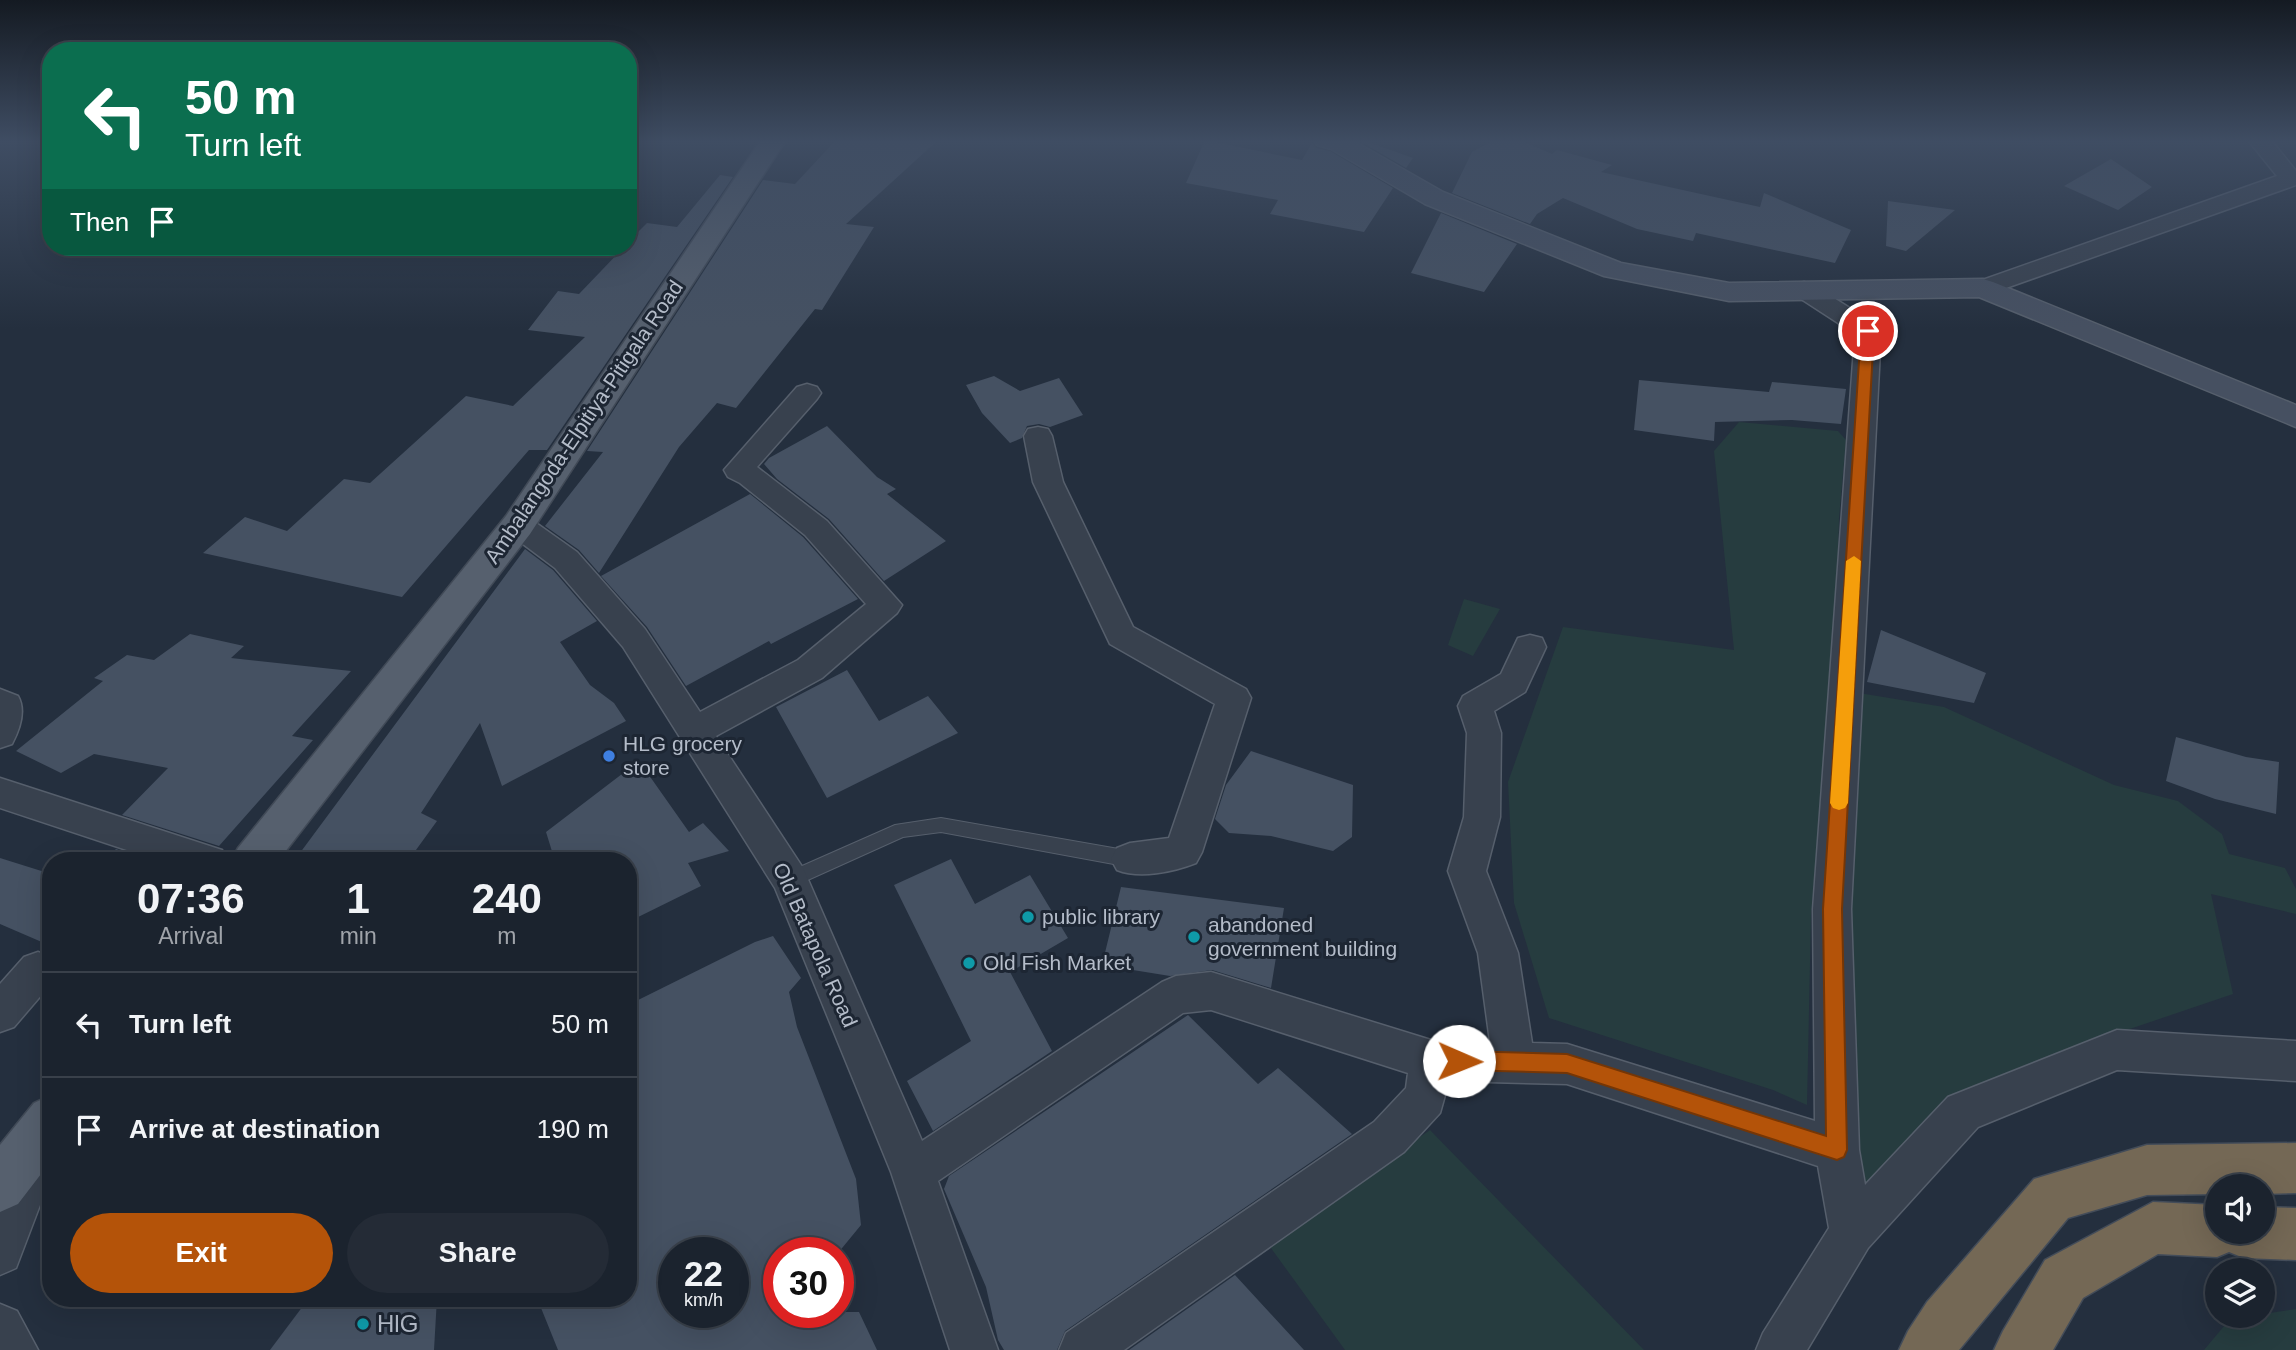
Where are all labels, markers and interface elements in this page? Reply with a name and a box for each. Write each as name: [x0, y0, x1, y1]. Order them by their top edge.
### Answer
icon: left: [70, 70, 161, 161]
text: 50 m: [185, 70, 297, 124]
text: Turn left: [185, 127, 301, 163]
icon: arrive: [143, 203, 181, 241]
text: Then: [70, 207, 129, 237]
street label: Ambalangoda-Elpitiya-Pitigala Road: [480, 276, 687, 568]
pin: [1838, 301, 1898, 361]
icon: arrive: [1849, 312, 1887, 350]
place label: HLG grocery store: [623, 732, 743, 779]
marker: HLG grocery store: [601, 748, 617, 764]
street label: Old Batapola Road: [769, 859, 862, 1031]
text: 07:36: [137, 875, 245, 922]
text: 1: [346, 875, 370, 922]
text: 240: [472, 875, 542, 922]
place label: public library: [1042, 905, 1160, 928]
marker: public library: [1020, 909, 1036, 925]
place label: abandoned government building: [1208, 913, 1397, 960]
text: Arrival: [158, 923, 223, 949]
text: min: [340, 923, 377, 949]
text: m: [497, 923, 516, 949]
marker: abandoned government building: [1186, 929, 1202, 945]
place label: Old Fish Market: [983, 951, 1131, 974]
marker: Old Fish Market: [961, 955, 977, 971]
icon: left: [70, 1006, 108, 1044]
text: Turn left: [129, 1009, 231, 1039]
text: 50 m: [551, 1009, 609, 1039]
position arrow: [1422, 1024, 1496, 1098]
icon: arrive: [70, 1111, 108, 1149]
text: Arrive at destination: [129, 1114, 380, 1144]
text: 190 m: [537, 1114, 609, 1144]
map controls: [2205, 1174, 2275, 1328]
button: sound: [2205, 1174, 2275, 1244]
button: Exit: [70, 1213, 333, 1293]
button: Share: [347, 1213, 609, 1293]
speed limit sign: 30: [763, 1237, 854, 1328]
text: 22: [684, 1254, 723, 1293]
button: layers: [2205, 1258, 2275, 1328]
text: km/h: [684, 1290, 723, 1310]
place label: HlG: [377, 1310, 418, 1337]
marker: HlG: [355, 1316, 371, 1332]

